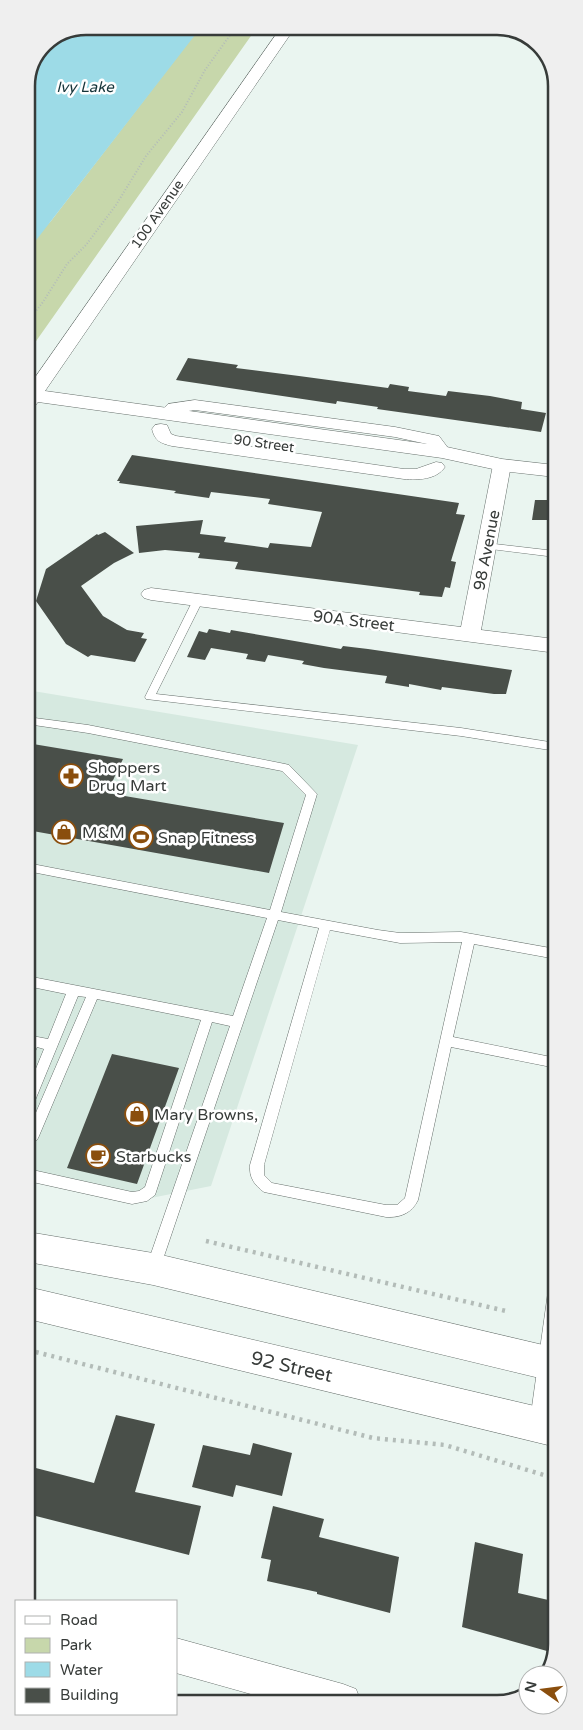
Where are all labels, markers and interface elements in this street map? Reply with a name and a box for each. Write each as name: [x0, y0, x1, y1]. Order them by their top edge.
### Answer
water label: Ivy Lake: [56, 78, 115, 96]
street label: 100 Avenue: [127, 177, 187, 252]
street label: 90 Street: [232, 431, 296, 456]
street label: 98 Avenue: [469, 508, 505, 592]
street label: 90A Street: [312, 606, 396, 636]
place label: Shoppers Drug Mart: [88, 758, 167, 796]
pharmacy icon: Shoppers Drug Mart: [58, 763, 84, 789]
shop icon: M&M: [51, 819, 77, 845]
place label: M&M: [82, 823, 125, 843]
sports icon: Snap Fitness: [128, 824, 154, 850]
place label: Snap Fitness: [158, 828, 255, 848]
shop icon: Mary Browns,: [124, 1101, 150, 1127]
place label: Mary Browns,: [154, 1105, 258, 1125]
cafe icon: Starbucks: [85, 1143, 111, 1169]
place label: Starbucks: [116, 1147, 191, 1167]
street label: 92 Street: [249, 1347, 335, 1387]
legend: [15, 1600, 178, 1715]
text: Road: [60, 1611, 98, 1629]
text: Park: [60, 1636, 92, 1654]
text: Water: [60, 1661, 103, 1679]
north arrow: [518, 1665, 568, 1715]
text: N: [521, 1679, 540, 1694]
text: Building: [60, 1686, 119, 1704]

